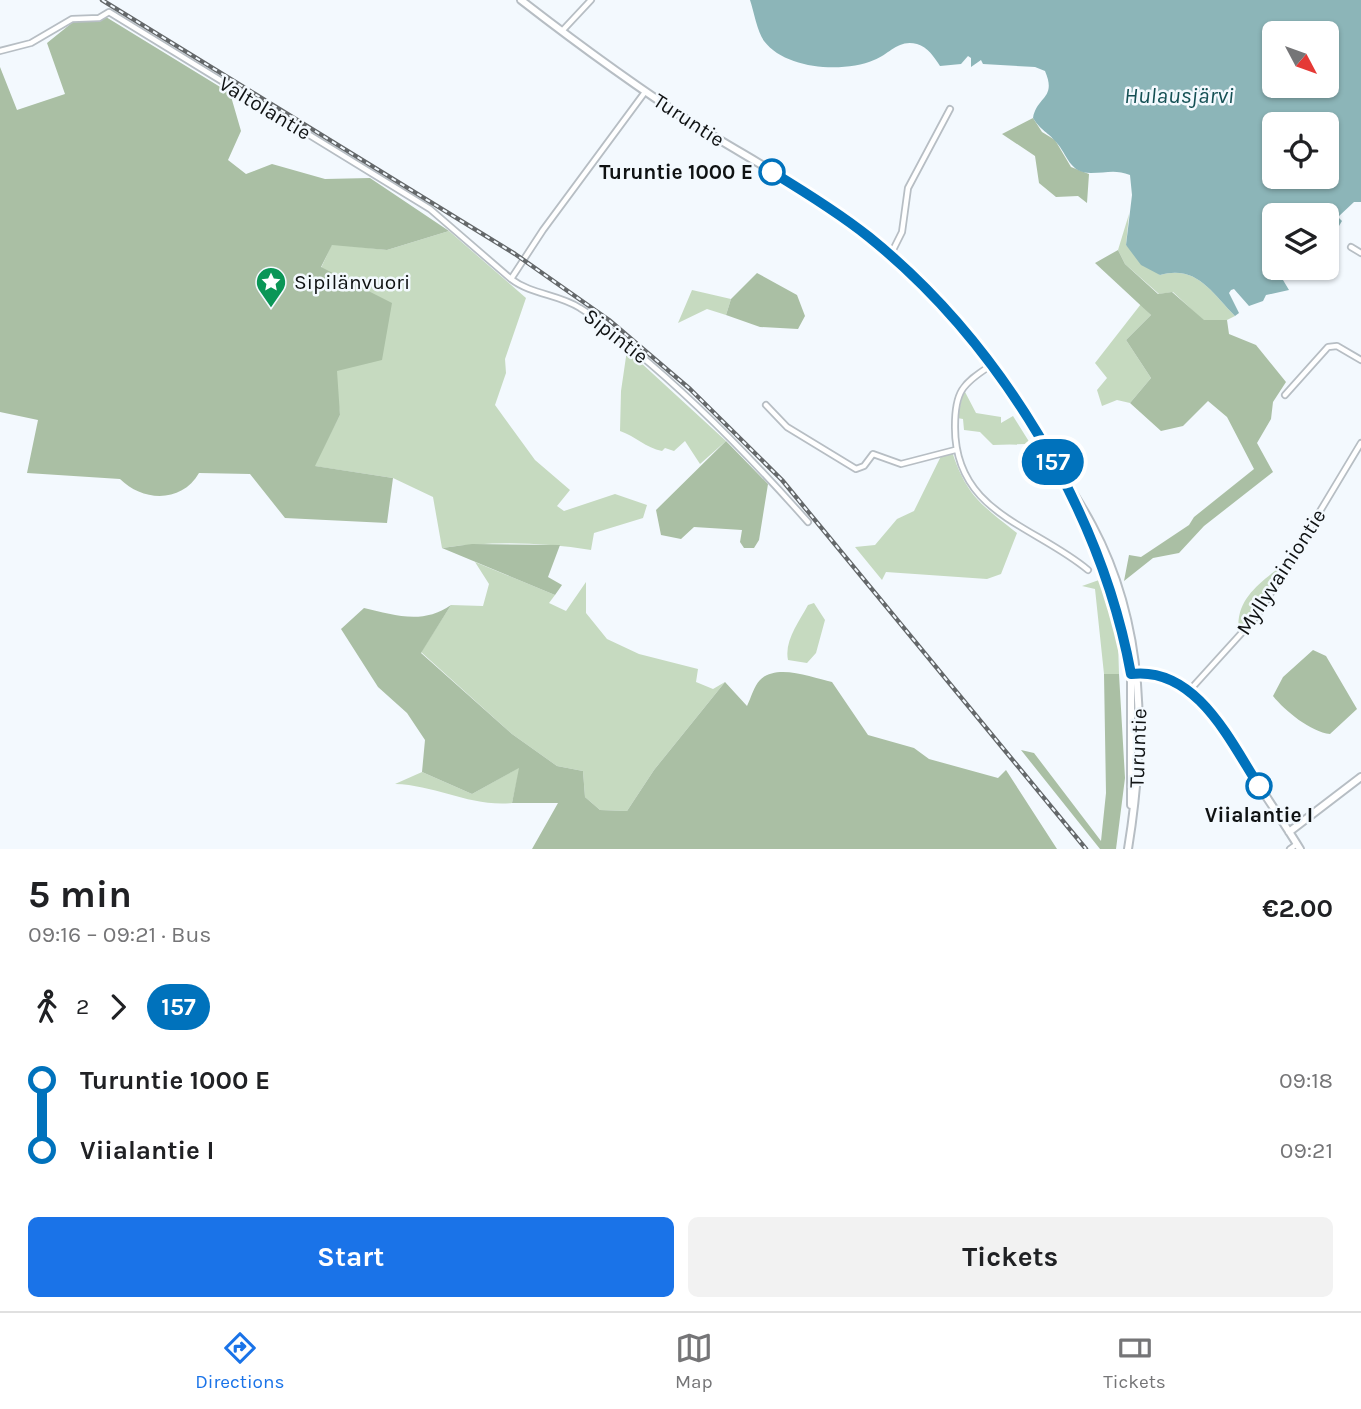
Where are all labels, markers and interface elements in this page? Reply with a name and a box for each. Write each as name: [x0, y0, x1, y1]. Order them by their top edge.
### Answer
north arrow: [1262, 21, 1339, 98]
map controls: [1262, 21, 1339, 280]
street label: Valtolantie: [215, 71, 315, 145]
water label: Hulausjärvi: [1124, 82, 1234, 109]
street label: Turuntie: [649, 88, 729, 152]
button: locate: [1262, 112, 1339, 189]
marker: Turuntie 1000 E: [759, 159, 785, 185]
place label: Turuntie 1000 E: [599, 160, 753, 184]
button: layers: [1262, 203, 1339, 280]
place icon: Sipilänvuori: [254, 265, 288, 309]
place label: Sipilänvuori: [294, 270, 410, 294]
street label: Sipintie: [579, 303, 653, 369]
line badge: 157: [1013, 439, 1093, 485]
text: 157: [1036, 448, 1070, 476]
street label: Myllyvainiontie: [1231, 504, 1331, 640]
street label: Turuntie: [1125, 708, 1151, 788]
marker: Viialantie I: [1246, 773, 1272, 799]
place label: Viialantie I: [1205, 803, 1313, 827]
text: 5 min: [28, 872, 132, 917]
text: €2.00: [1262, 893, 1333, 924]
text: 09:16 – 09:21 · Bus: [28, 921, 211, 948]
icon: walk: [28, 988, 66, 1026]
icon: forward: [99, 988, 137, 1026]
text: 2: [76, 993, 89, 1020]
text: 157: [161, 993, 196, 1021]
text: Turuntie 1000 E: [80, 1065, 270, 1096]
text: 09:18: [1279, 1067, 1333, 1094]
text: Viialantie I: [80, 1135, 214, 1166]
text: 09:21: [1280, 1137, 1333, 1164]
button: Start: [28, 1217, 674, 1297]
button: Tickets: [688, 1217, 1333, 1297]
tab: Directions: [195, 1329, 284, 1393]
tab: Map: [675, 1329, 713, 1393]
tab: Tickets: [1103, 1329, 1166, 1393]

